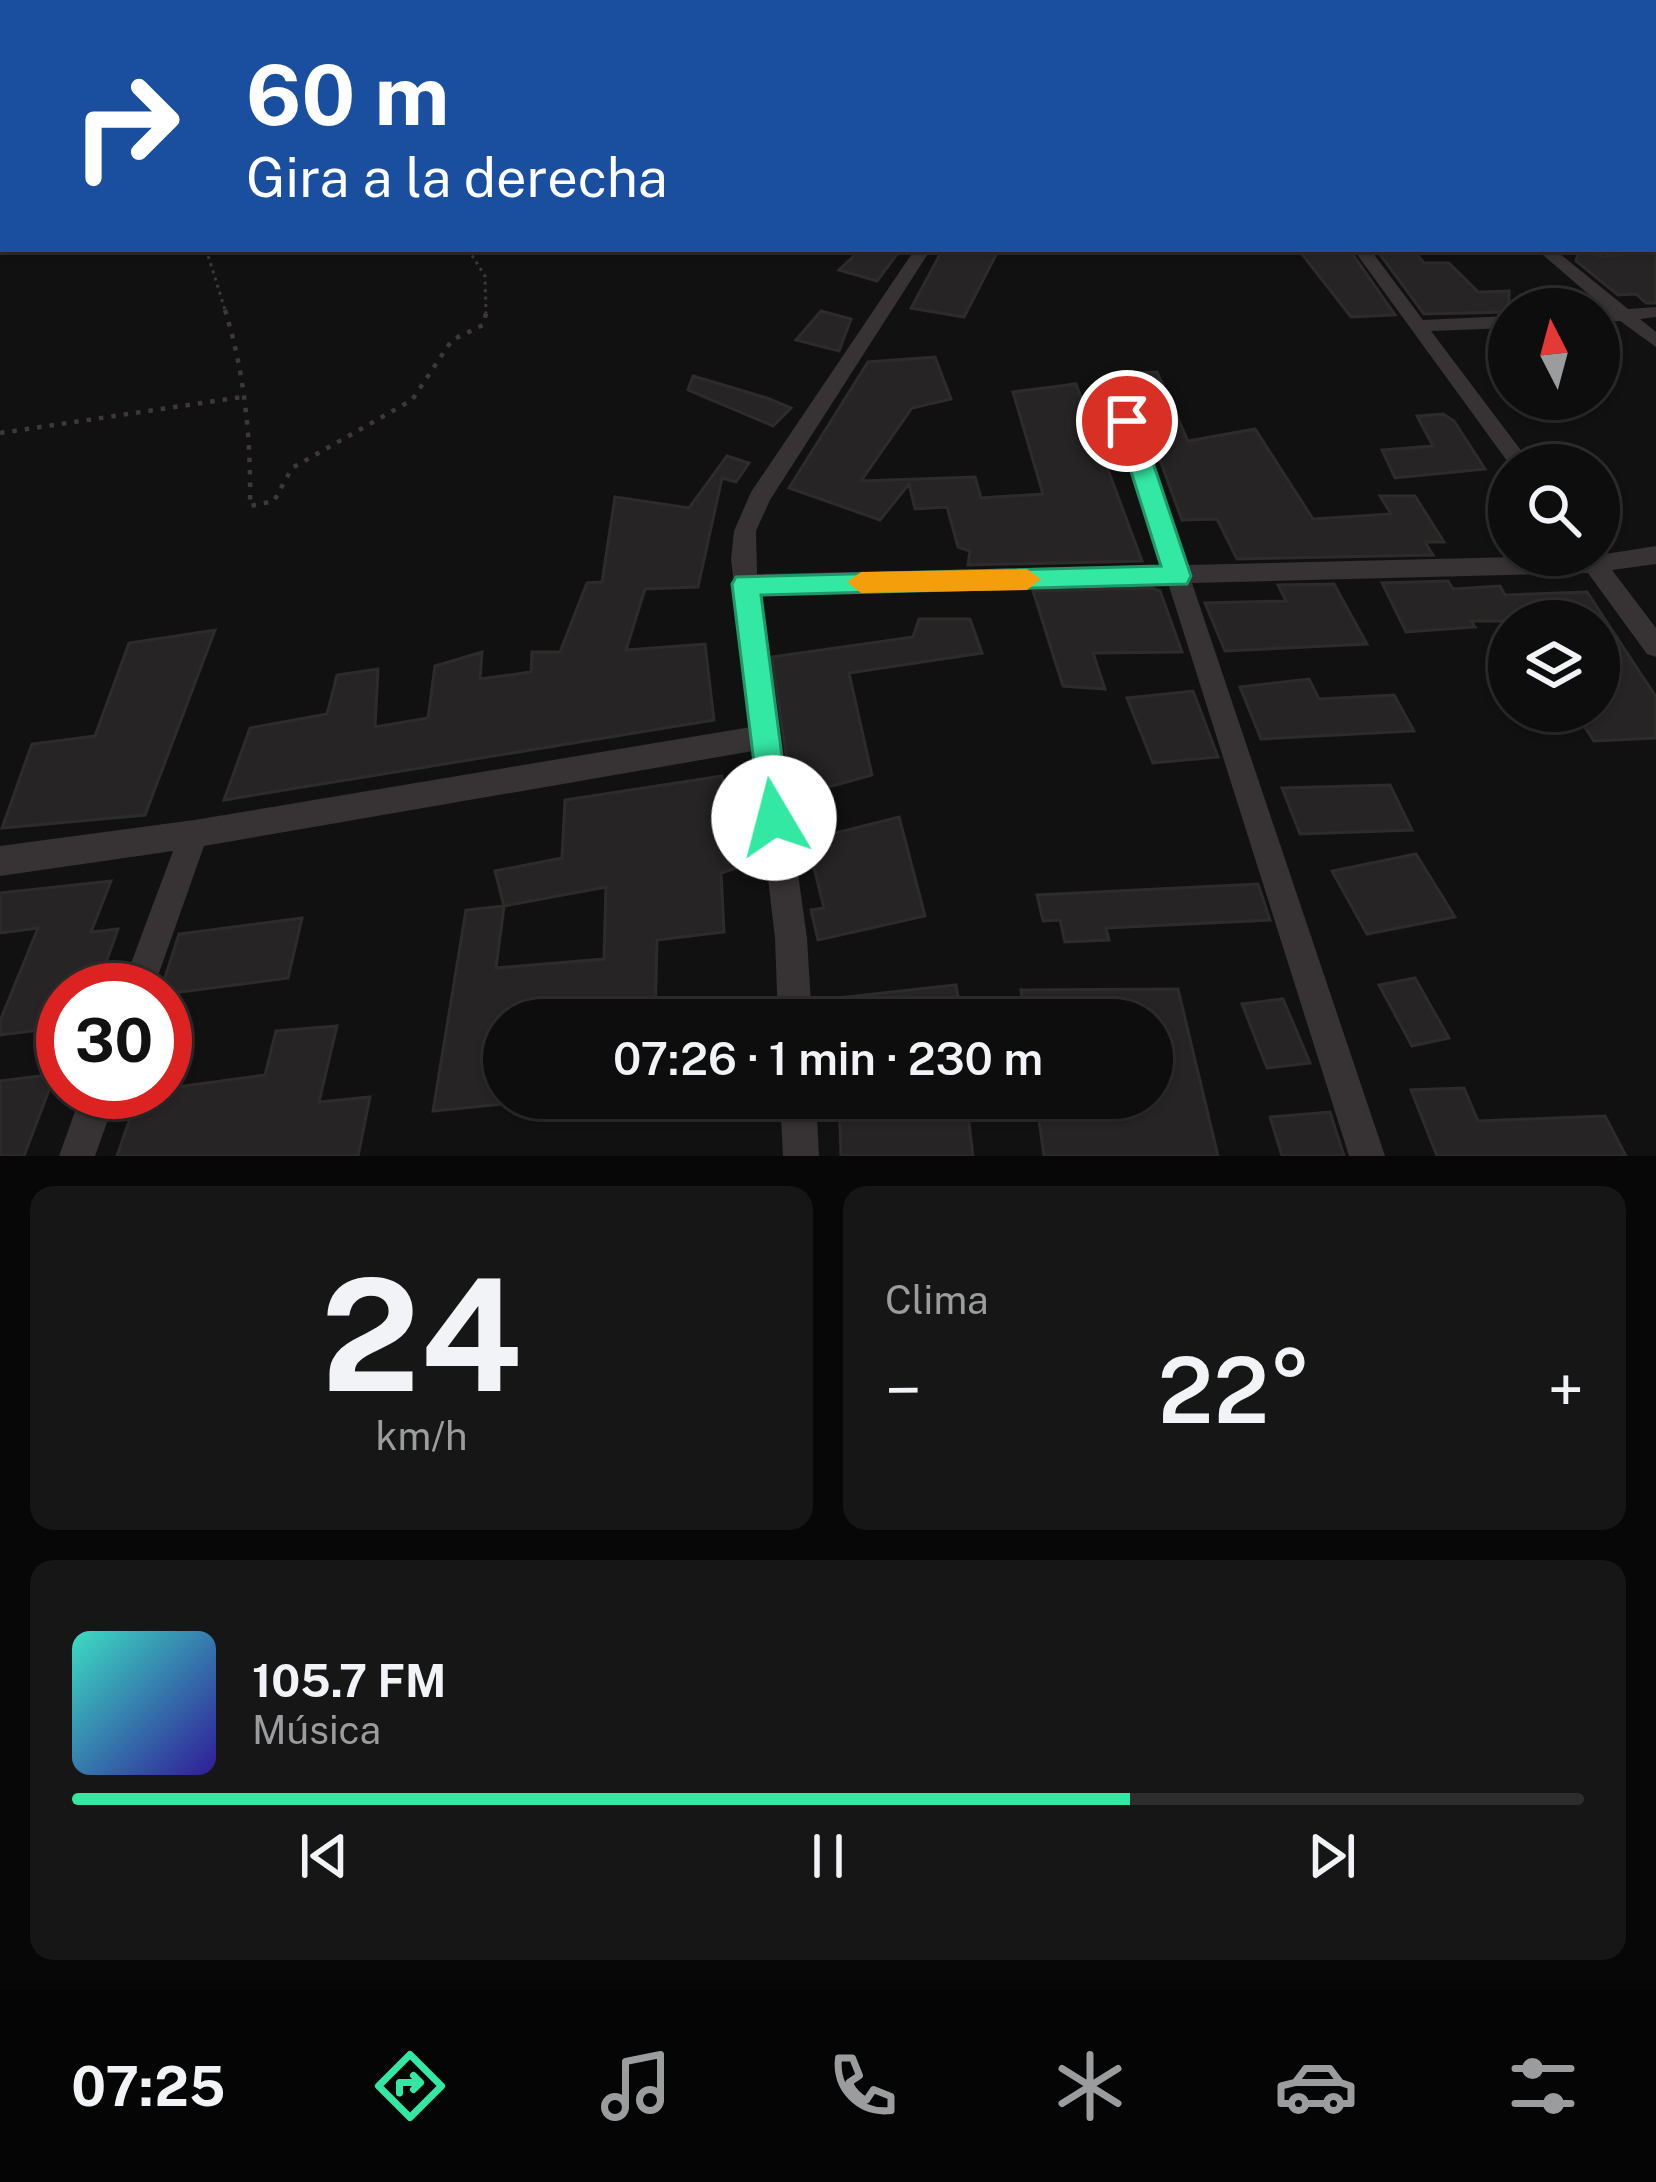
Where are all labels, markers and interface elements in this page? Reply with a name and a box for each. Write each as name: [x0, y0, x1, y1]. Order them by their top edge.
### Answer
text: 60 m: [246, 45, 450, 144]
icon: right: [48, 48, 204, 204]
text: Gira a la derecha: [246, 146, 668, 209]
north arrow: [1488, 288, 1620, 420]
map controls: [1488, 288, 1620, 732]
pin: [1076, 370, 1178, 472]
icon: arrive: [1094, 388, 1160, 454]
button: search: [1488, 444, 1620, 576]
button: layers: [1488, 600, 1620, 732]
position arrow: [711, 755, 837, 881]
speed limit sign: 30: [36, 963, 192, 1119]
text: 07:26 · 1 min · 230 m: [613, 1032, 1043, 1085]
text: 24: [321, 1243, 522, 1426]
text: Clima: [885, 1277, 989, 1323]
text: 22°: [1158, 1337, 1311, 1443]
text: −: [885, 1351, 922, 1429]
text: +: [1547, 1351, 1584, 1429]
text: km/h: [376, 1413, 467, 1459]
text: 105.7 FM: [252, 1654, 446, 1707]
text: Música: [252, 1707, 381, 1753]
icon: previous: [291, 1823, 357, 1889]
icon: pause: [795, 1823, 861, 1889]
icon: next: [1299, 1823, 1365, 1889]
icon: directions: [368, 2044, 452, 2128]
icon: music: [594, 2044, 678, 2128]
icon: phone: [821, 2044, 905, 2128]
icon: climate: [1048, 2044, 1132, 2128]
icon: car: [1274, 2044, 1358, 2128]
icon: filters: [1501, 2044, 1585, 2128]
text: 07:25: [71, 2055, 225, 2118]

